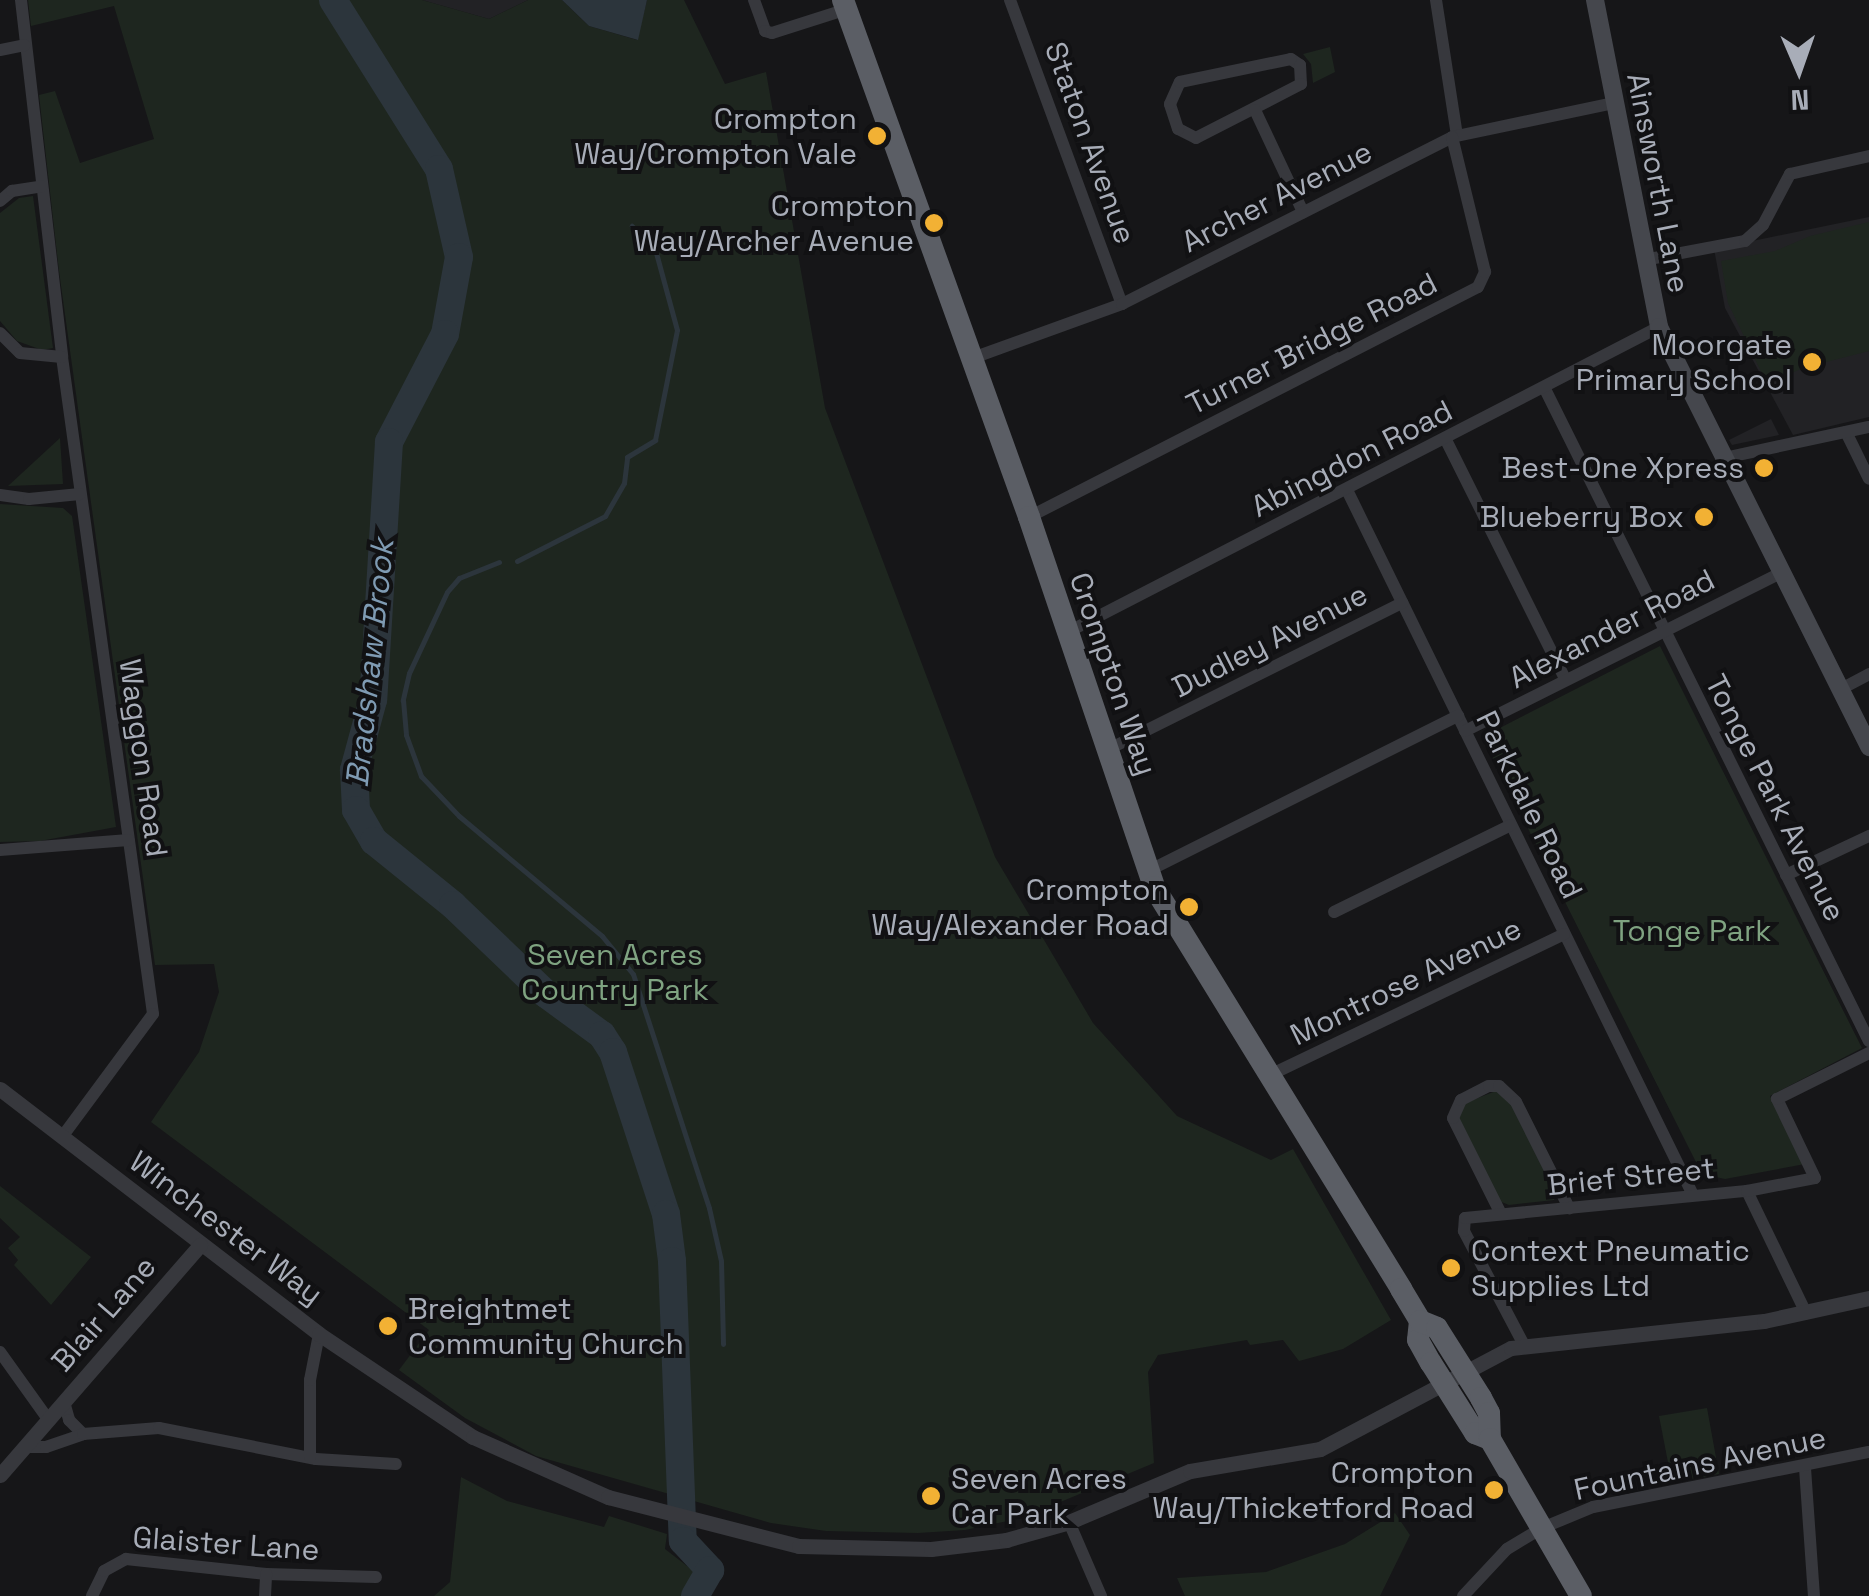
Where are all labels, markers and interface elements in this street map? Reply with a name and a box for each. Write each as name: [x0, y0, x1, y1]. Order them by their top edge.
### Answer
north arrow: [1749, 20, 1849, 120]
street label: Staton Avenue: [1037, 37, 1143, 249]
street label: Ainsworth Lane: [1619, 70, 1697, 296]
text: N: [1790, 82, 1810, 118]
place label: Crompton Way/Crompton Vale: [574, 101, 857, 172]
marker: Crompton Way/Crompton Vale: [866, 125, 888, 147]
street label: Archer Avenue: [1176, 134, 1378, 260]
place label: Crompton Way/Archer Avenue: [633, 188, 914, 258]
marker: Crompton Way/Archer Avenue: [923, 212, 945, 234]
street label: Turner Bridge Road: [1181, 265, 1443, 423]
place label: Moorgate Primary School: [1576, 327, 1792, 398]
marker: Moorgate Primary School: [1801, 351, 1823, 373]
street label: Abingdon Road: [1245, 393, 1459, 525]
place label: Best-One Xpress: [1501, 450, 1744, 486]
marker: Best-One Xpress: [1753, 457, 1775, 479]
place label: Blueberry Box: [1480, 499, 1684, 535]
marker: Blueberry Box: [1693, 506, 1715, 528]
water label: Bradshaw Brook: [338, 537, 402, 789]
street label: Alexander Road: [1503, 562, 1721, 696]
street label: Crompton Way: [1061, 568, 1165, 780]
street label: Dudley Avenue: [1166, 576, 1374, 706]
street label: Waggon Road: [111, 657, 175, 859]
street label: Tonge Park Avenue: [1697, 669, 1853, 927]
street label: Parkdale Road: [1468, 705, 1590, 905]
place label: Crompton Way/Alexander Road: [871, 872, 1169, 942]
marker: Crompton Way/Alexander Road: [1178, 896, 1200, 918]
street label: Montrose Avenue: [1285, 910, 1527, 1054]
park label: Tonge Park: [1613, 913, 1771, 949]
park label: Seven Acres Country Park: [521, 937, 709, 1008]
street label: Winchester Way: [122, 1144, 330, 1312]
street label: Brief Street: [1545, 1150, 1717, 1204]
place label: Context Pneumatic Supplies Ltd: [1471, 1233, 1750, 1304]
street label: Blair Lane: [44, 1249, 164, 1379]
marker: Context Pneumatic Supplies Ltd: [1440, 1257, 1462, 1279]
place label: Breightmet Community Church: [408, 1291, 684, 1362]
marker: Breightmet Community Church: [377, 1315, 399, 1337]
street label: Fountains Avenue: [1571, 1420, 1829, 1508]
place label: Crompton Way/Thicketford Road: [1152, 1455, 1474, 1526]
place label: Seven Acres Car Park: [951, 1461, 1127, 1532]
marker: Crompton Way/Thicketford Road: [1483, 1479, 1505, 1501]
marker: Seven Acres Car Park: [920, 1485, 942, 1507]
street label: Glaister Lane: [131, 1520, 321, 1568]

